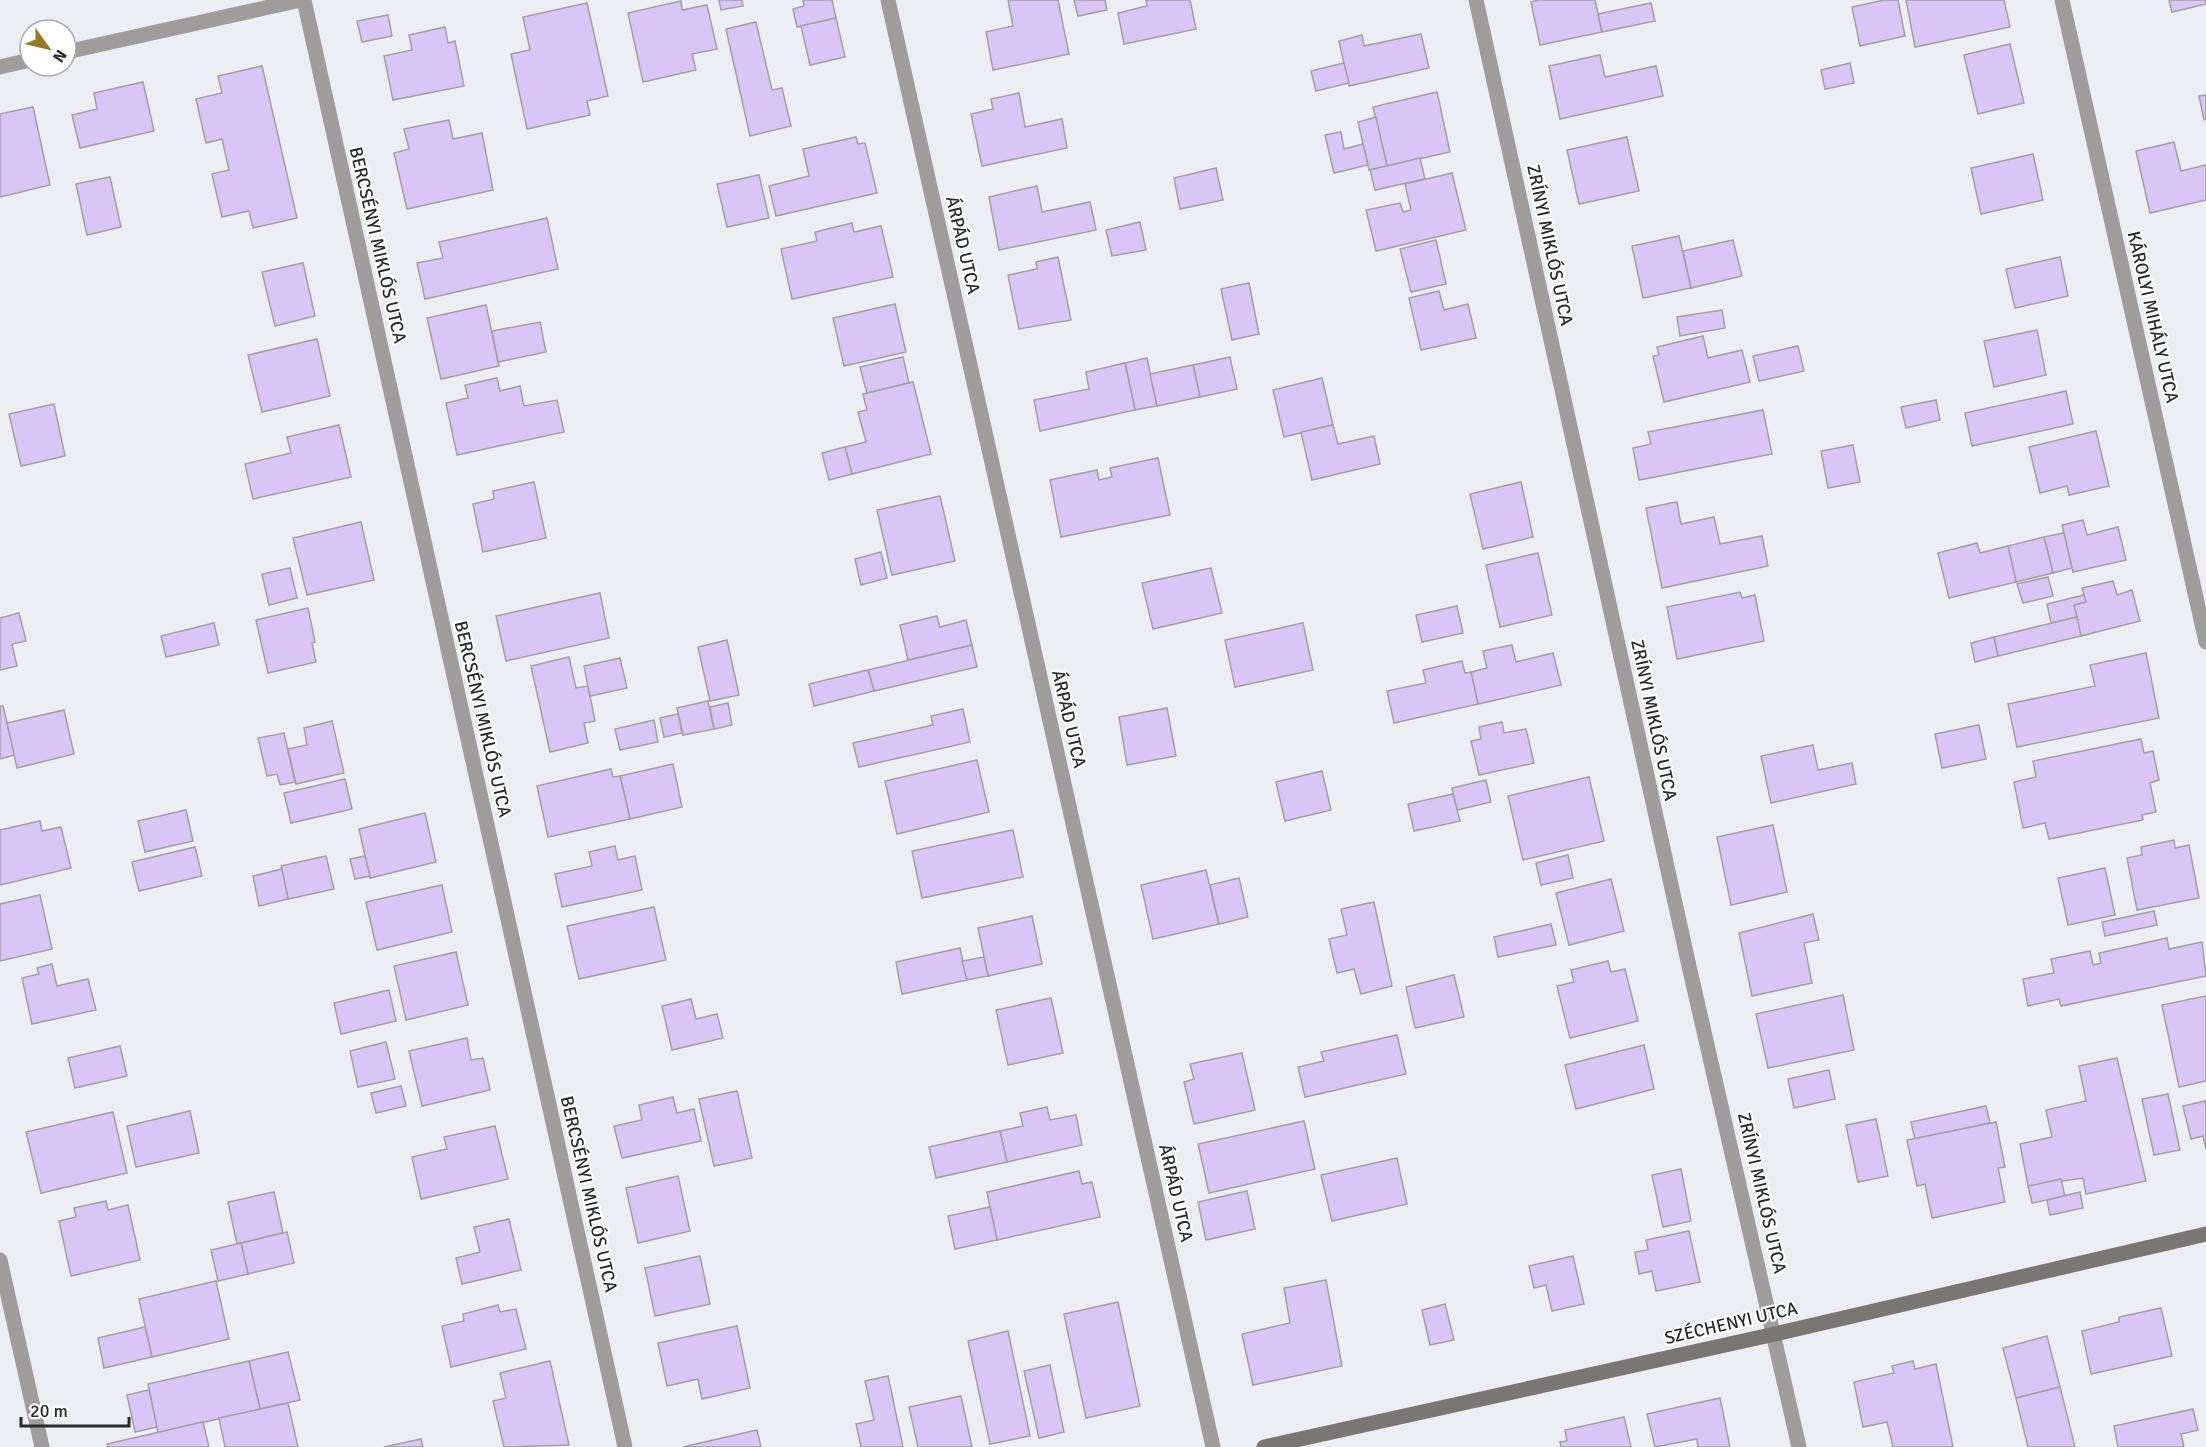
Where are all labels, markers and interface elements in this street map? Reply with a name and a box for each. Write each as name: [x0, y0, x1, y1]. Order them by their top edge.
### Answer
north arrow: [18, 18, 78, 78]
text: N: [48, 46, 71, 66]
street label: BERCSÉNYI MIKLÓS UTCA: [345, 145, 411, 345]
street label: ZRÍNYI MIKLÓS UTCA: [1522, 162, 1578, 328]
street label: ÁRPÁD UTCA: [941, 194, 985, 296]
street label: KÁROLYI MIHÁLY UTCA: [2123, 229, 2183, 405]
street label: BERCSÉNYI MIKLÓS UTCA: [450, 619, 516, 819]
street label: ZRÍNYI MIKLÓS UTCA: [1626, 637, 1682, 803]
street label: ÁRPÁD UTCA: [1047, 668, 1091, 770]
street label: BERCSÉNYI MIKLÓS UTCA: [556, 1094, 622, 1294]
street label: ZRÍNYI MIKLÓS UTCA: [1733, 1110, 1791, 1276]
street label: ÁRPÁD UTCA: [1154, 1142, 1198, 1244]
street label: SZÉCHENYI UTCA: [1662, 1297, 1800, 1349]
scale bar: [21, 1390, 129, 1428]
text: 20 m: [30, 1400, 68, 1422]

